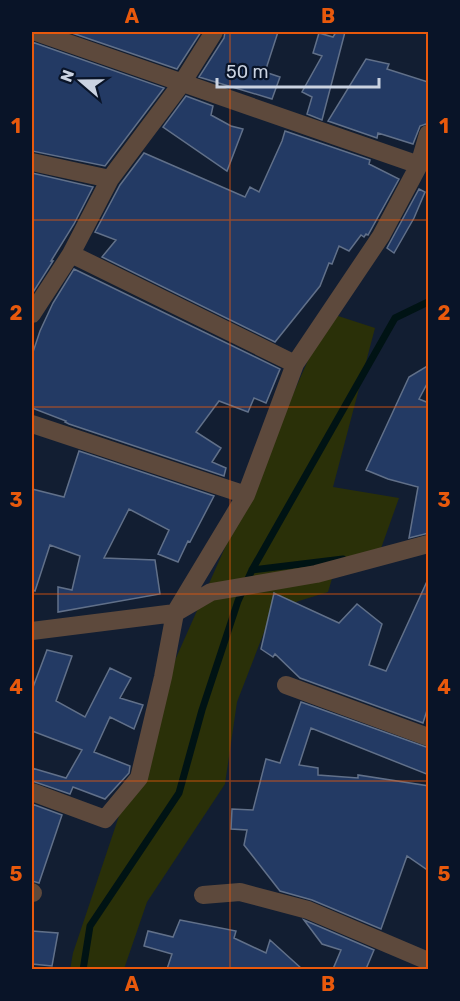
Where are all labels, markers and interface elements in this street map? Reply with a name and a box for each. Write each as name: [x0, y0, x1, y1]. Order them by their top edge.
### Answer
text: A: [125, 4, 140, 28]
text: B: [321, 4, 335, 28]
north arrow: [51, 51, 111, 111]
scale bar: [217, 51, 379, 89]
text: 50 m: [226, 61, 269, 83]
text: N: [56, 67, 78, 85]
text: 1: [11, 114, 21, 138]
text: 1: [439, 114, 449, 138]
text: 2: [10, 301, 23, 325]
text: 2: [438, 301, 451, 325]
text: 3: [9, 488, 23, 512]
text: 3: [437, 488, 451, 512]
text: 4: [9, 675, 23, 699]
text: 4: [437, 675, 451, 699]
text: 5: [10, 862, 23, 886]
text: 5: [438, 862, 451, 886]
text: A: [125, 972, 140, 996]
text: B: [321, 972, 335, 996]

